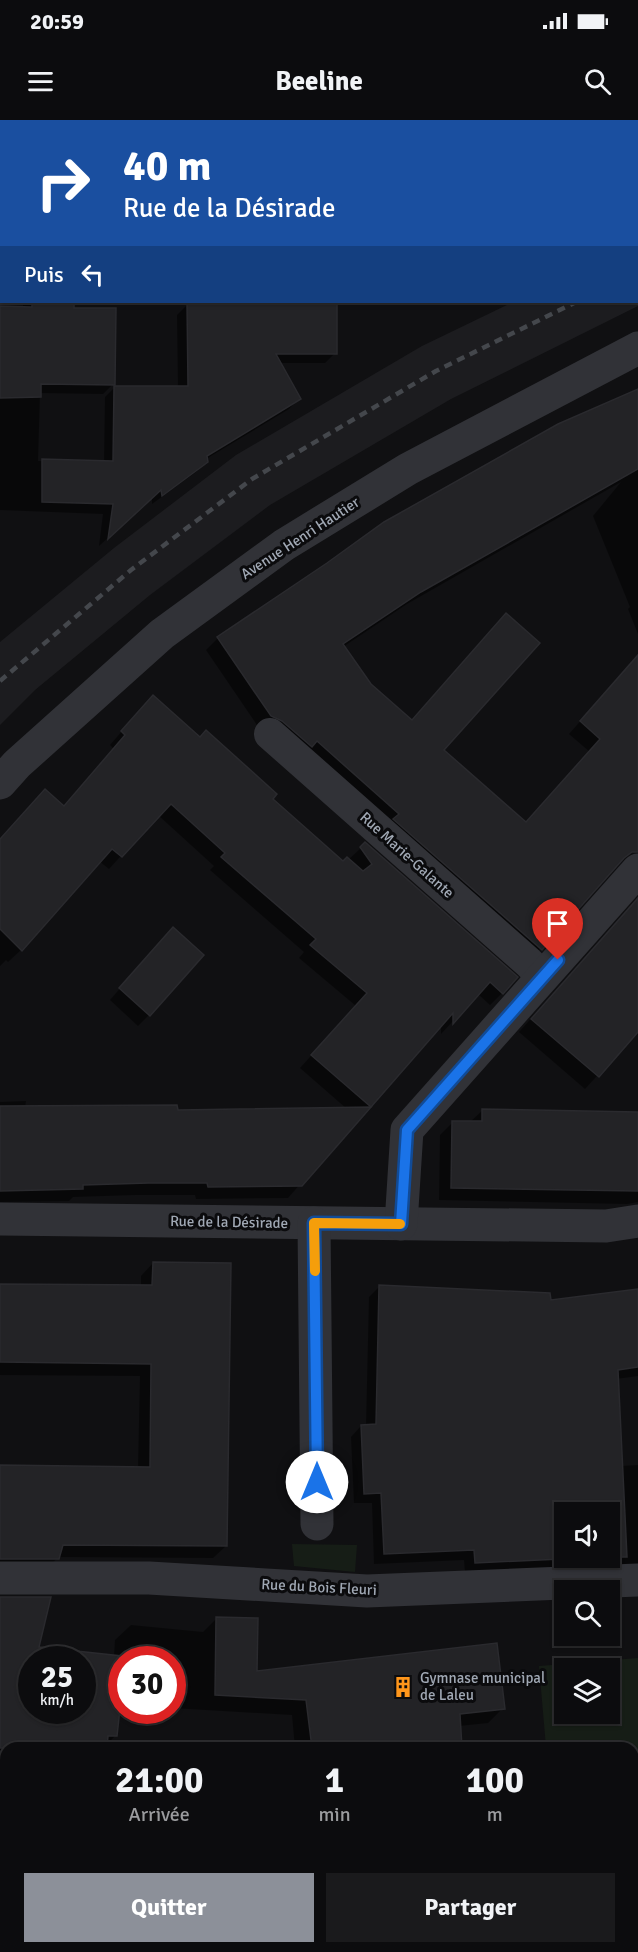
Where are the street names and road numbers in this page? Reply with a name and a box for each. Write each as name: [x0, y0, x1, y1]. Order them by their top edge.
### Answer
street label: Avenue Henri Hautier: [237, 493, 363, 583]
street label: Rue Marie-Galante: [356, 808, 458, 902]
street label: Rue de la Désirade: [170, 1212, 288, 1232]
street label: Rue du Bois Fleuri: [261, 1575, 377, 1599]

